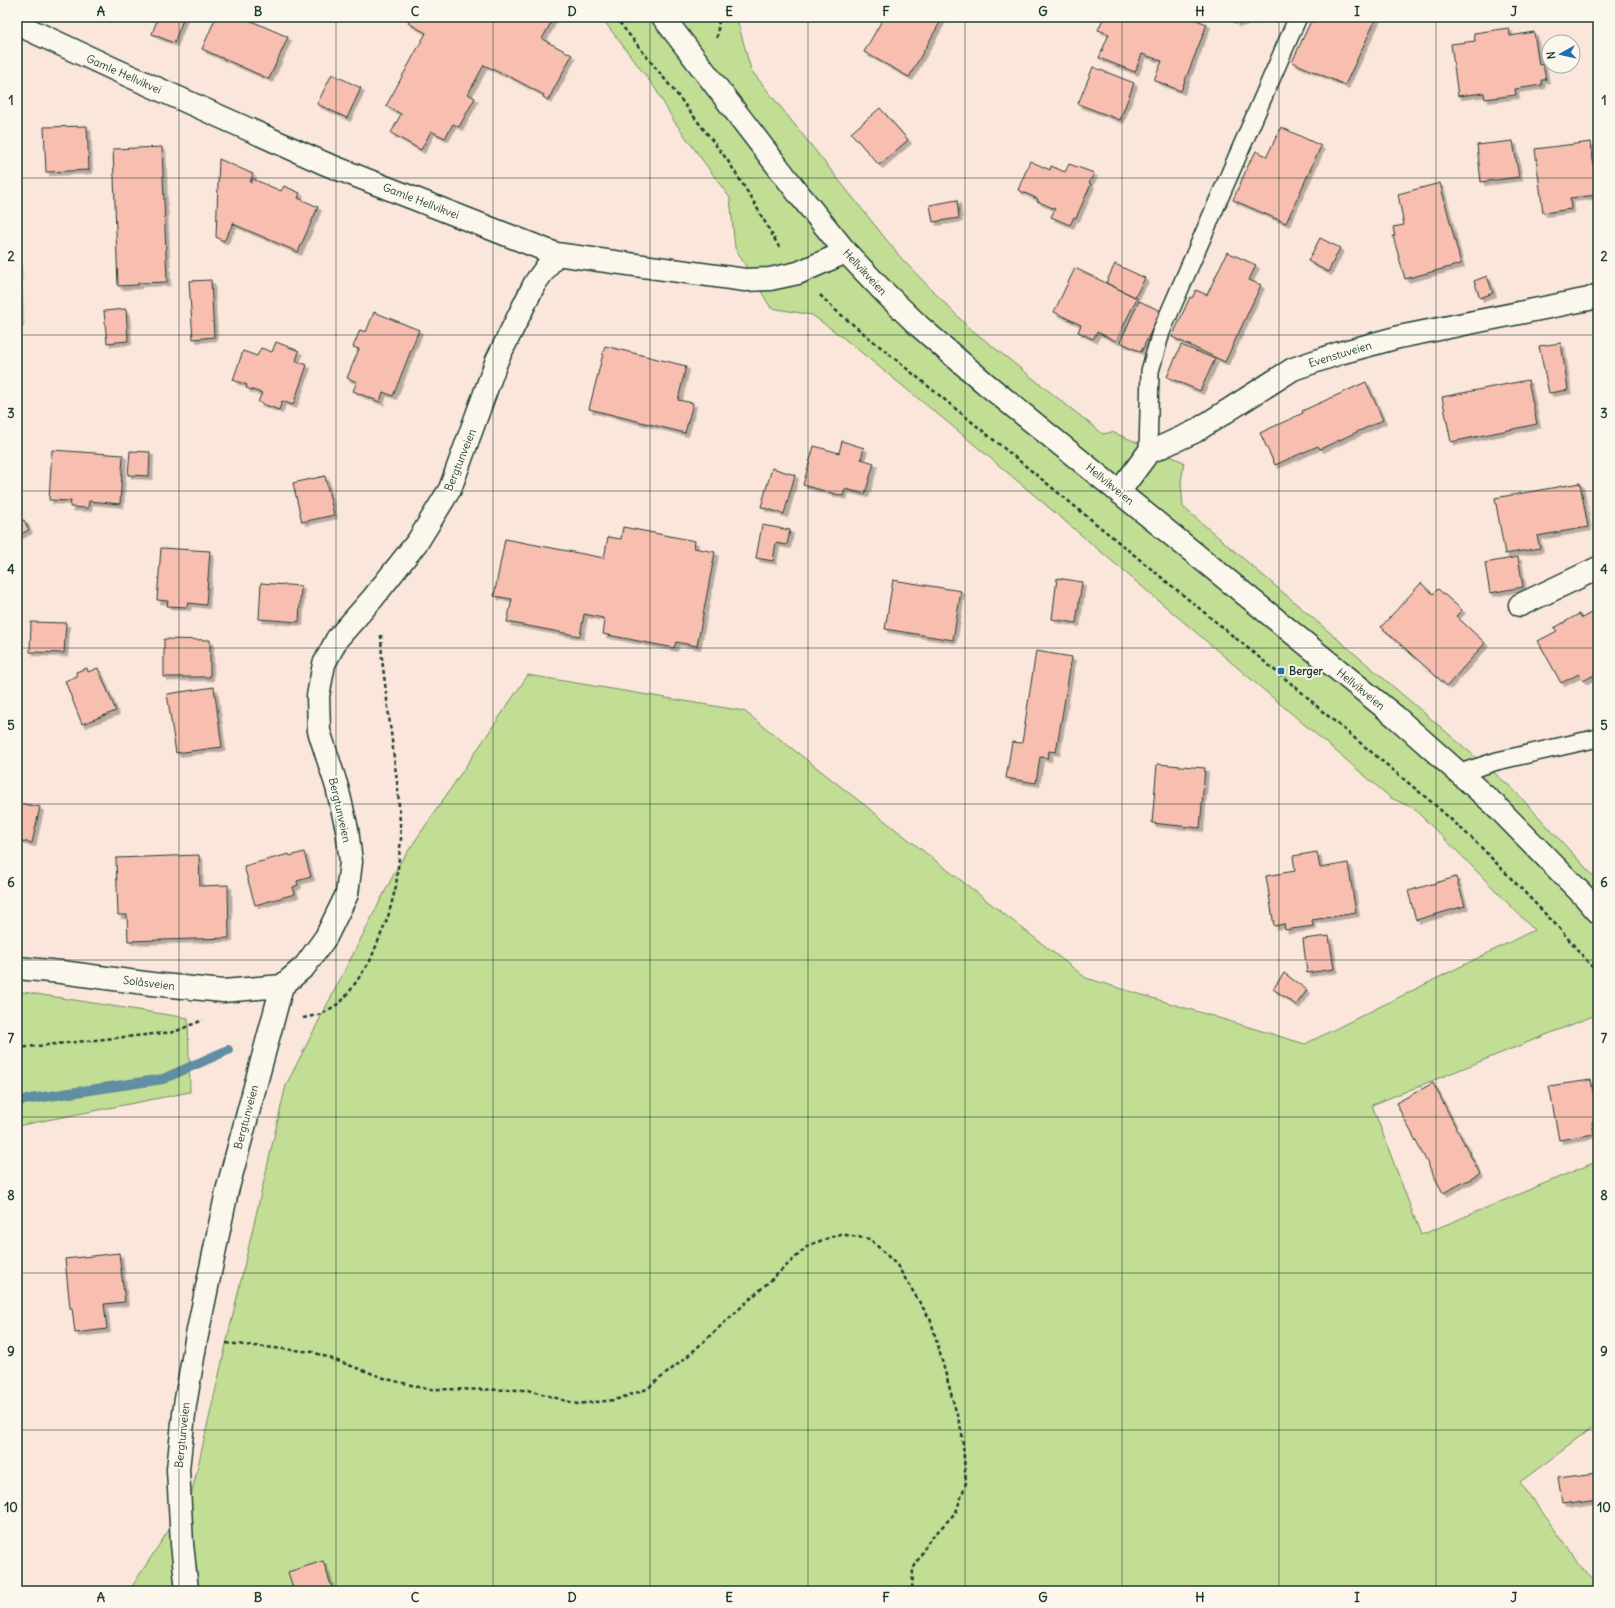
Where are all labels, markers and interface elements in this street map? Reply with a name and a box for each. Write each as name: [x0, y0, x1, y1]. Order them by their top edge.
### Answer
text: A: [97, 3, 106, 20]
text: B: [254, 3, 263, 20]
text: C: [411, 3, 420, 20]
text: D: [567, 3, 577, 20]
text: E: [725, 3, 733, 20]
text: F: [882, 3, 890, 20]
text: G: [1038, 3, 1048, 20]
text: H: [1195, 3, 1205, 20]
text: I: [1354, 3, 1360, 20]
text: J: [1511, 3, 1518, 20]
north arrow: [1541, 34, 1581, 74]
street label: Gamle Hellvikvei: [84, 51, 164, 97]
text: N: [1544, 51, 1559, 60]
text: 1: [8, 92, 14, 109]
text: 1: [1601, 92, 1607, 109]
street label: Gamle Hellvikvei: [381, 180, 461, 222]
street label: Hellvikveien: [840, 246, 890, 298]
text: 2: [7, 248, 15, 265]
text: 2: [1600, 248, 1608, 265]
street label: Evenstuveien: [1307, 338, 1373, 370]
text: 3: [7, 405, 15, 422]
text: 3: [1600, 405, 1608, 422]
street label: Bergtunveien: [441, 427, 479, 493]
street label: Hellvikveien: [1083, 460, 1137, 508]
text: 4: [7, 561, 15, 578]
text: 4: [1600, 561, 1608, 578]
place label: Berger: [1289, 664, 1324, 679]
street label: Hellvikveien: [1334, 665, 1388, 713]
marker: Berger: [1276, 666, 1286, 676]
text: 5: [7, 717, 15, 734]
text: 5: [1600, 717, 1608, 734]
street label: Bergtunveien: [326, 776, 354, 844]
text: 6: [7, 874, 15, 891]
text: 6: [1600, 874, 1608, 891]
street label: Solåsveien: [122, 973, 176, 993]
text: 7: [8, 1030, 15, 1047]
text: 7: [1601, 1030, 1608, 1047]
street label: Bergtunveien: [231, 1083, 261, 1151]
text: 8: [7, 1187, 15, 1204]
text: 8: [1600, 1187, 1608, 1204]
text: 9: [7, 1343, 15, 1360]
text: 9: [1600, 1343, 1608, 1360]
street label: Bergtunveien: [172, 1401, 192, 1469]
text: 10: [4, 1499, 18, 1516]
text: 10: [1597, 1499, 1611, 1516]
text: A: [97, 1589, 106, 1606]
text: B: [254, 1589, 263, 1606]
text: C: [411, 1589, 420, 1606]
text: D: [567, 1589, 577, 1606]
text: E: [725, 1589, 733, 1606]
text: F: [882, 1589, 890, 1606]
text: G: [1038, 1589, 1048, 1606]
text: H: [1195, 1589, 1205, 1606]
text: I: [1354, 1589, 1360, 1606]
text: J: [1511, 1589, 1518, 1606]

